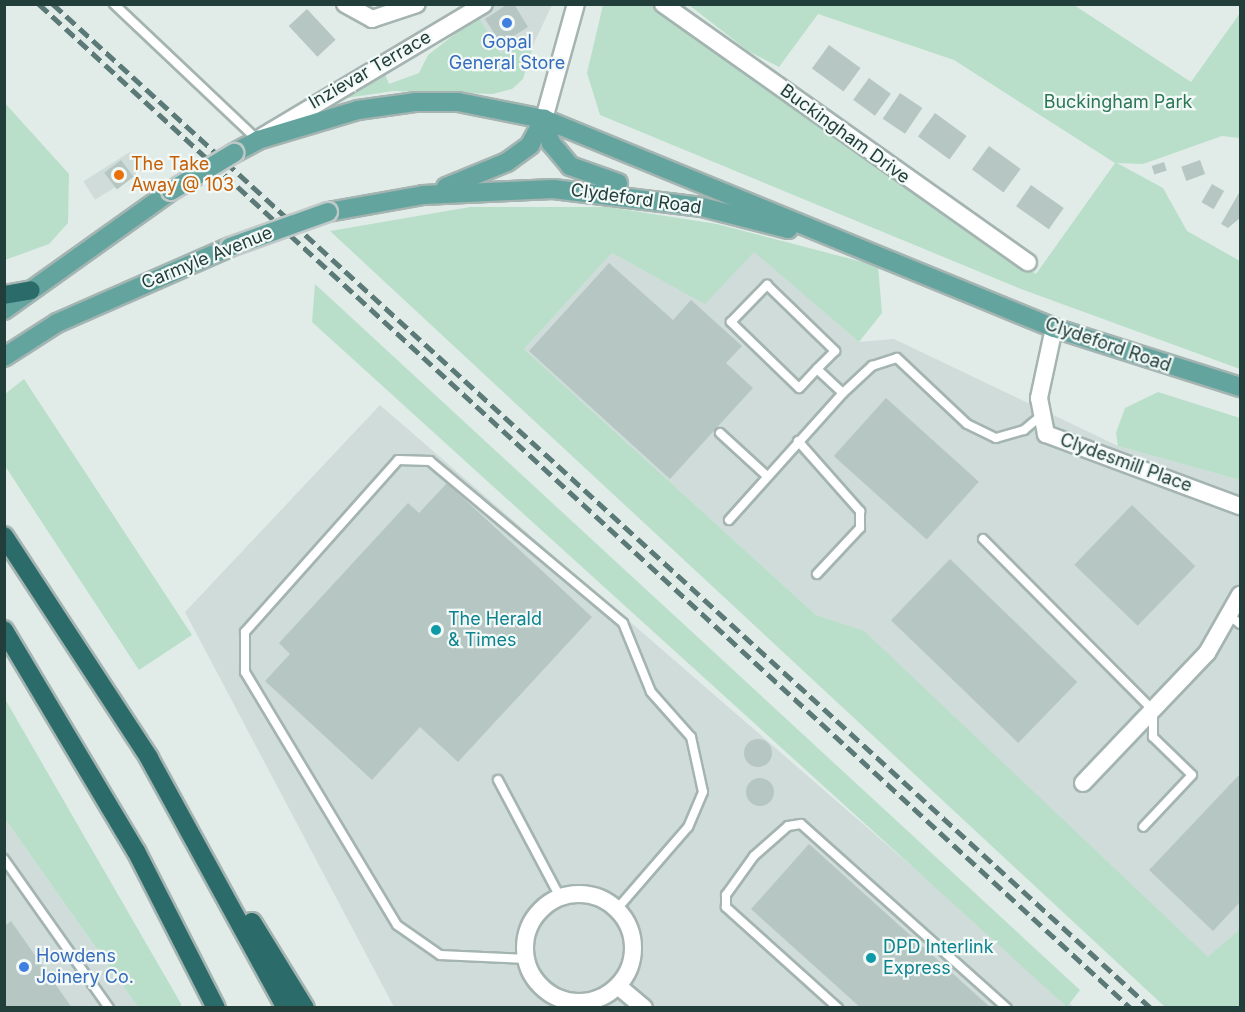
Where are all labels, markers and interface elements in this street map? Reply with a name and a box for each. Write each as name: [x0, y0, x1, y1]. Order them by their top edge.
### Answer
marker: Gopal General Store: [500, 16, 514, 30]
street label: Inzievar Terrace: [305, 26, 435, 114]
place label: Gopal General Store: [449, 32, 565, 74]
street label: Buckingham Drive: [776, 80, 914, 188]
park label: Buckingham Park: [1044, 91, 1192, 113]
place label: The Take Away @ 103: [131, 154, 234, 196]
marker: The Take Away @ 103: [112, 168, 126, 182]
street label: Clydeford Road: [569, 179, 703, 219]
street label: Carmyle Avenue: [138, 222, 276, 294]
street label: Clydeford Road: [1042, 313, 1174, 377]
street label: Clydesmill Place: [1057, 429, 1195, 497]
place label: The Herald & Times: [448, 609, 542, 652]
marker: The Herald & Times: [429, 623, 443, 637]
place label: DPD Interlink Express: [883, 937, 994, 980]
place label: Howdens Joinery Co.: [36, 946, 134, 988]
marker: DPD Interlink Express: [864, 951, 878, 965]
marker: Howdens Joinery Co.: [17, 960, 31, 974]

